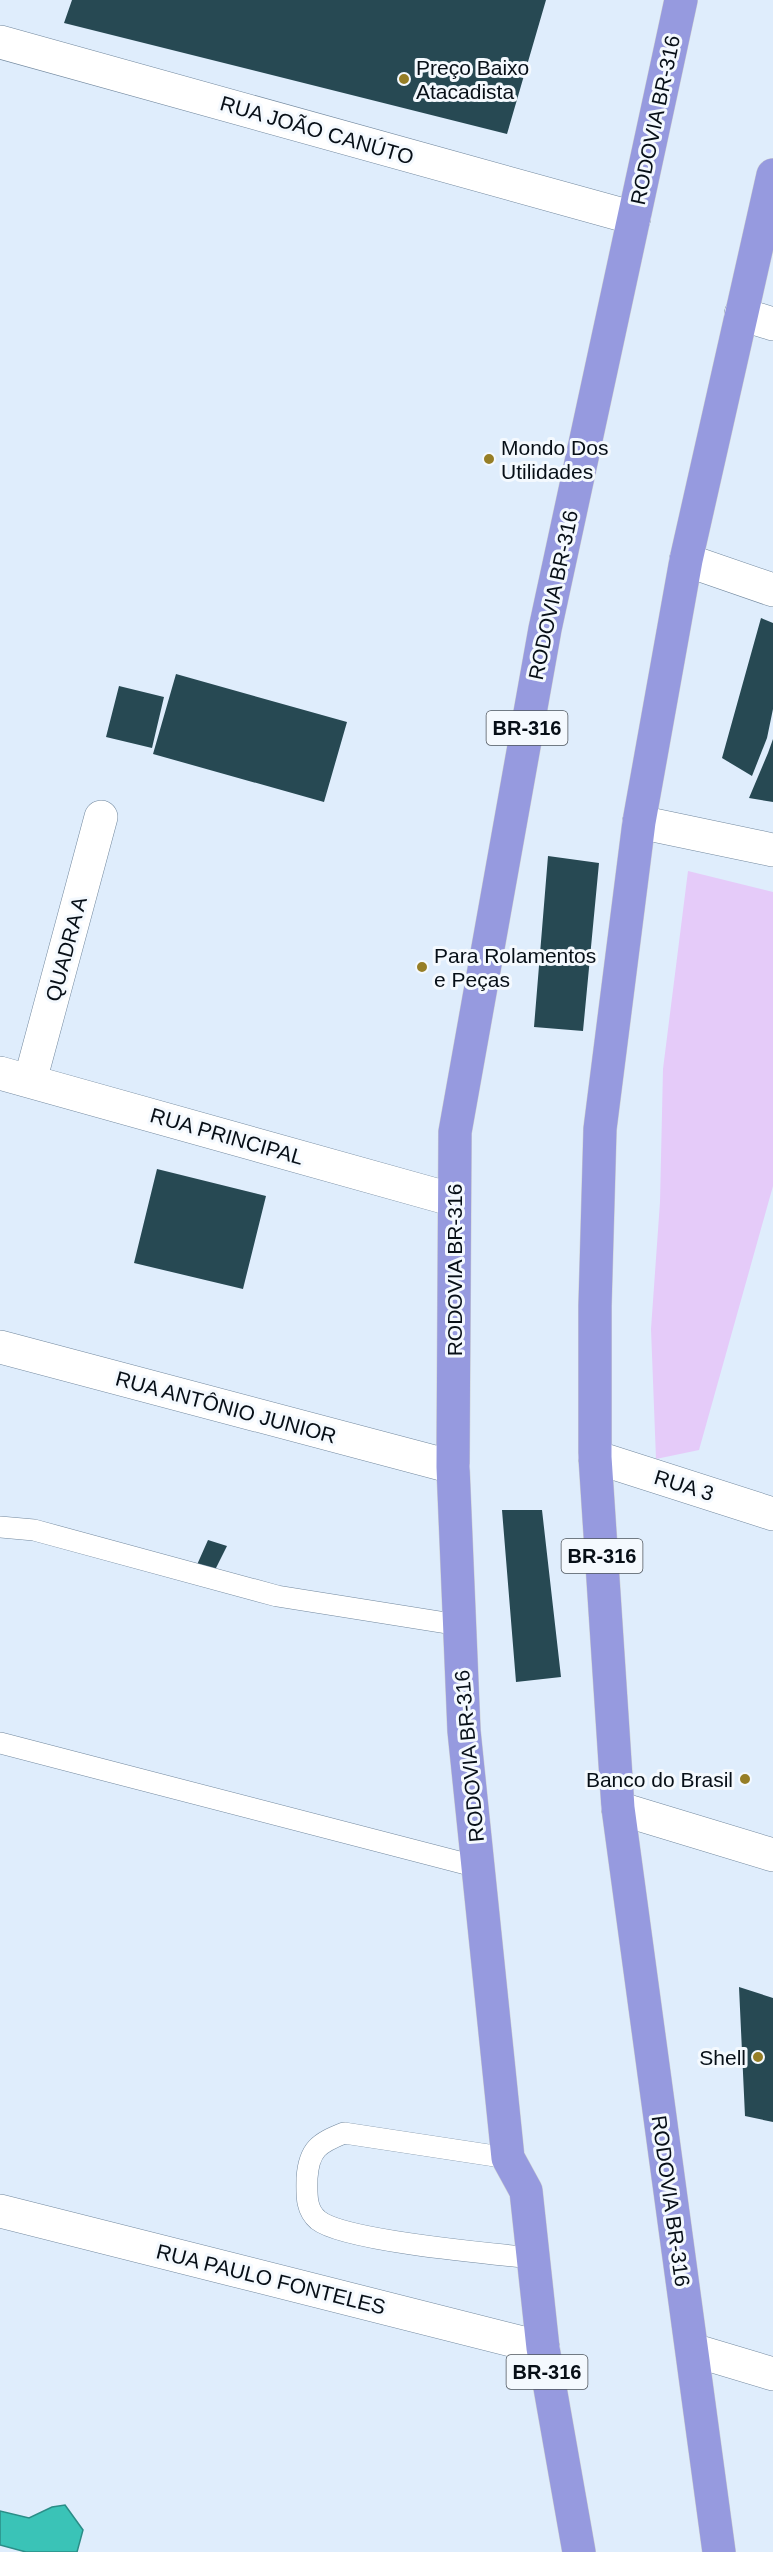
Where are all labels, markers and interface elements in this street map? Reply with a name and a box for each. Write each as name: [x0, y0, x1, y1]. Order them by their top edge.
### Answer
street label: RODOVIA BR-316: [626, 33, 684, 207]
place label: Preço Baixo Atacadista: [416, 56, 529, 103]
marker: Preço Baixo Atacadista: [397, 72, 411, 86]
street label: RUA JOÃO CANÚTO: [218, 91, 416, 169]
place label: Mondo Dos Utilidades: [501, 436, 608, 483]
marker: Mondo Dos Utilidades: [482, 452, 496, 466]
street label: RODOVIA BR-316: [524, 508, 582, 682]
road number: BR-316: [486, 711, 568, 745]
street label: QUADRA A: [41, 894, 91, 1004]
place label: Para Rolamentos e Peças: [434, 944, 596, 991]
marker: Para Rolamentos e Peças: [415, 960, 429, 974]
street label: RUA PRINCIPAL: [148, 1103, 306, 1169]
street label: RODOVIA BR-316: [443, 1184, 466, 1356]
street label: RUA ANTÔNIO JUNIOR: [113, 1366, 339, 1448]
street label: RUA 3: [652, 1465, 716, 1505]
road number: BR-316: [562, 1539, 642, 1573]
street label: RODOVIA BR-316: [450, 1669, 488, 1843]
place label: Banco do Brasil: [586, 1768, 733, 1791]
marker: Banco do Brasil: [738, 1772, 752, 1786]
place label: Shell: [699, 2046, 746, 2069]
marker: Shell: [751, 2050, 765, 2064]
street label: RODOVIA BR-316: [648, 2114, 694, 2288]
street label: RUA PAULO FONTELES: [154, 2239, 388, 2319]
road number: BR-316: [506, 2355, 588, 2389]

